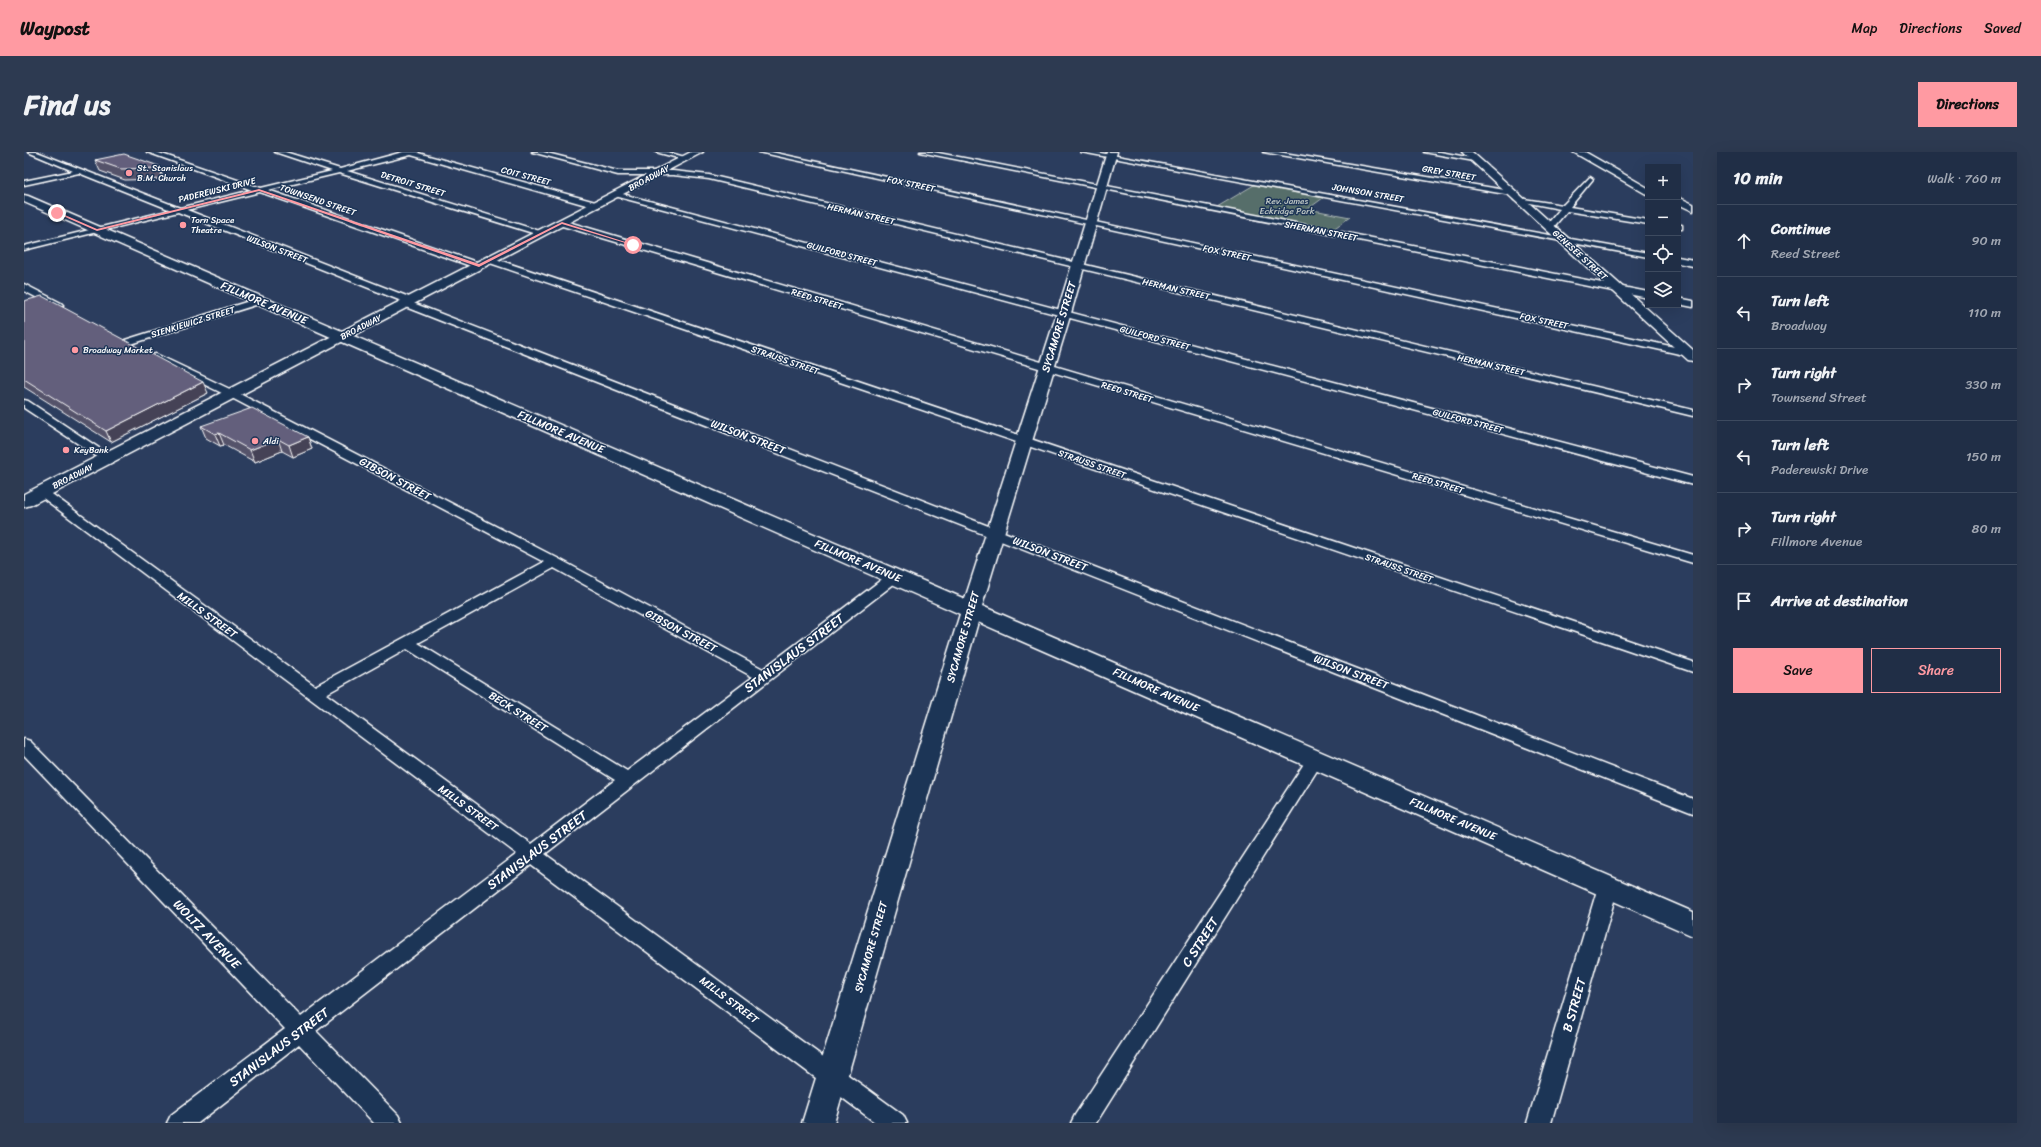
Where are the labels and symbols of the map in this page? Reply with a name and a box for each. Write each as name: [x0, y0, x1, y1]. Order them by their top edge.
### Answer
place label: St. Stanislaus B.M. Church: [137, 160, 193, 186]
street label: BROADWAY: [625, 160, 674, 196]
street label: GREY STREET: [1421, 160, 1478, 186]
street label: COIT STREET: [499, 162, 553, 190]
street label: DETROIT STREET: [379, 167, 448, 202]
marker: St. Stanislaus B.M. Church: [124, 168, 134, 178]
street label: FOX STREET: [885, 171, 937, 197]
street label: PADEREWSKI DRIVE: [177, 172, 258, 207]
street label: TOWNSEND STREET: [278, 179, 359, 221]
street label: JOHNSON STREET: [1330, 179, 1406, 207]
park label: Rev. James Eckridge Park: [1259, 193, 1315, 219]
street label: HERMAN STREET: [826, 198, 898, 230]
route end: [48, 204, 66, 222]
place label: Torn Space Theatre: [191, 212, 235, 238]
street label: SHERMAN STREET: [1283, 216, 1359, 246]
marker: Torn Space Theatre: [178, 220, 188, 230]
street label: GENESEE STREET: [1549, 226, 1612, 285]
street label: WILSON STREET: [244, 230, 311, 268]
route start: [624, 236, 642, 254]
street label: GUILFORD STREET: [805, 237, 879, 271]
street label: FOX STREET: [1201, 240, 1253, 266]
street label: HERMAN STREET: [1141, 273, 1213, 305]
street label: FILLMORE AVENUE: [218, 276, 311, 330]
street label: SYCAMORE STREET: [1036, 279, 1082, 375]
street label: REED STREET: [789, 284, 845, 315]
street label: SIENKIEWICZ STREET: [149, 301, 238, 342]
street label: FOX STREET: [1518, 308, 1570, 334]
street label: BROADWAY: [337, 309, 386, 344]
street label: GUILFORD STREET: [1118, 321, 1192, 355]
street label: STRAUSS STREET: [749, 341, 822, 379]
place label: Broadway Market: [83, 342, 153, 358]
marker: Broadway Market: [70, 345, 80, 355]
street label: HERMAN STREET: [1456, 349, 1528, 381]
street label: REED STREET: [1099, 377, 1155, 408]
street label: GUILFORD STREET: [1431, 404, 1505, 438]
street label: FILLMORE AVENUE: [515, 405, 608, 459]
street label: WILSON STREET: [708, 414, 789, 460]
place label: Aldi: [262, 433, 279, 449]
marker: Aldi: [250, 436, 260, 446]
place label: KeyBank: [74, 442, 109, 458]
marker: KeyBank: [61, 445, 71, 455]
street label: STRAUSS STREET: [1056, 445, 1129, 483]
street label: GIBSON STREET: [356, 452, 435, 506]
street label: BROADWAY: [49, 458, 98, 493]
street label: REED STREET: [1410, 468, 1466, 499]
street label: WILSON STREET: [1010, 531, 1091, 577]
street label: FILLMORE AVENUE: [812, 534, 905, 588]
street label: STRAUSS STREET: [1363, 549, 1436, 587]
street label: MILLS STREET: [173, 587, 242, 644]
street label: SYCAMORE STREET: [941, 589, 985, 685]
street label: GIBSON STREET: [642, 604, 721, 658]
street label: STANISLAUS STREET: [739, 607, 850, 699]
street label: WILSON STREET: [1311, 649, 1392, 695]
street label: FILLMORE AVENUE: [1110, 662, 1203, 718]
street label: BECK STREET: [485, 686, 552, 738]
street label: MILLS STREET: [434, 780, 503, 837]
street label: FILLMORE AVENUE: [1407, 792, 1500, 846]
street label: STANISLAUS STREET: [482, 804, 593, 896]
street label: WOLTZ AVENUE: [167, 894, 247, 975]
street label: SYCAMORE STREET: [849, 899, 893, 995]
street label: C STREET: [1175, 912, 1225, 971]
street label: MILLS STREET: [695, 971, 764, 1029]
street label: B STREET: [1555, 974, 1593, 1035]
street label: STANISLAUS STREET: [224, 1001, 335, 1093]

